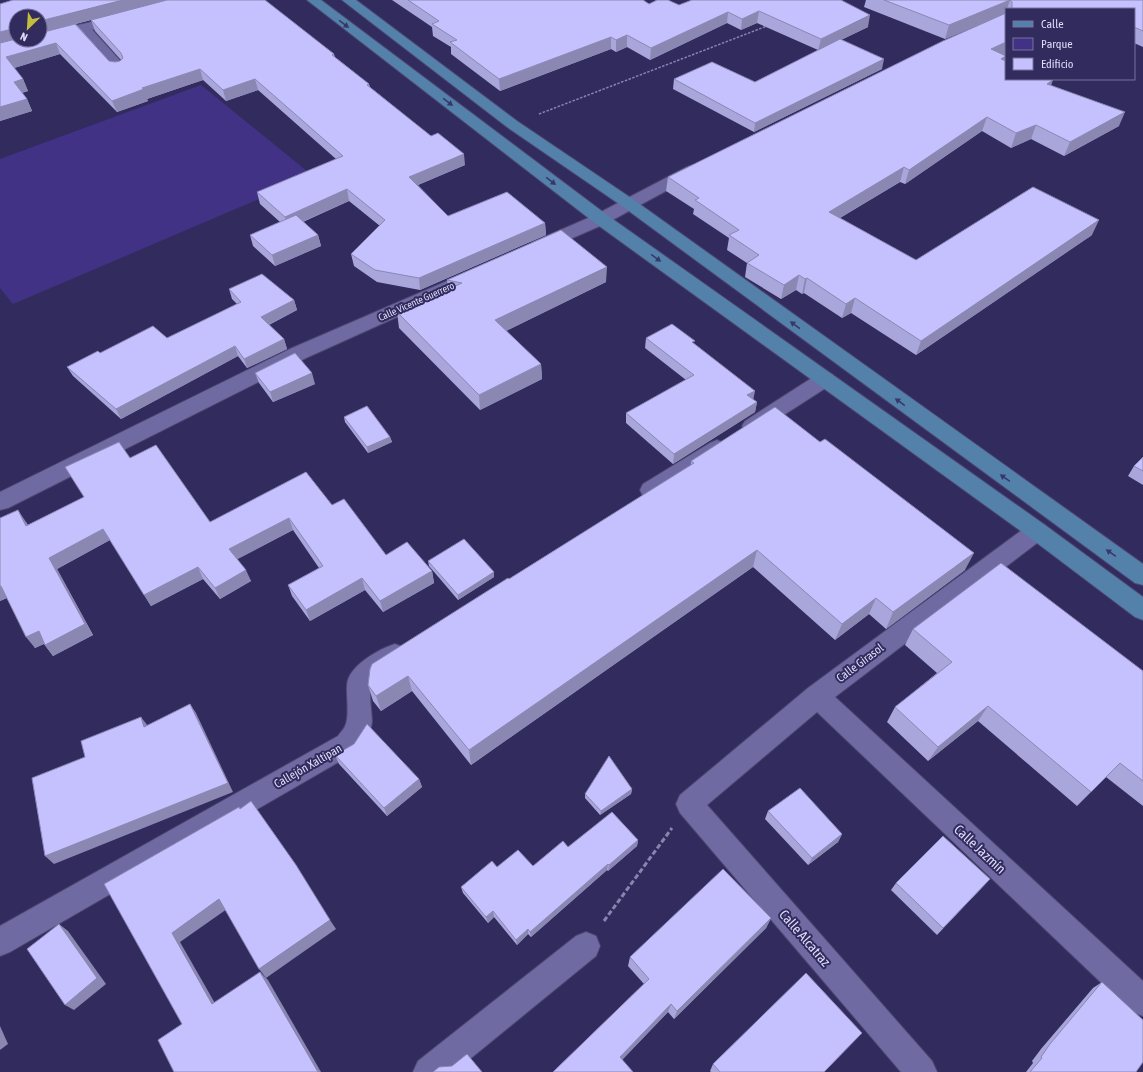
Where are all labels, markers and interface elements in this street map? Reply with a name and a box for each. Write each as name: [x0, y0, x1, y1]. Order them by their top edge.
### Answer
north arrow: [8, 8, 48, 48]
legend: [1005, 8, 1135, 80]
text: Calle: [1041, 17, 1064, 31]
one-way arrow: [339, 19, 350, 28]
text: N: [18, 30, 29, 44]
text: Parque: [1041, 37, 1073, 51]
text: Edificio: [1041, 57, 1074, 71]
one-way arrow: [442, 98, 453, 106]
one-way arrow: [546, 176, 557, 185]
one-way arrow: [651, 254, 661, 262]
street label: Calle Vicente Guerrero: [377, 280, 456, 323]
one-way arrow: [790, 321, 800, 329]
one-way arrow: [895, 398, 905, 406]
one-way arrow: [1000, 473, 1011, 482]
one-way arrow: [1106, 549, 1117, 557]
street label: Calle Girasol: [834, 640, 887, 685]
street label: Callejón Xaltipan: [272, 741, 344, 791]
street label: Calle Jazmín: [951, 821, 1009, 877]
street label: Calle Alcatraz: [776, 906, 834, 970]

